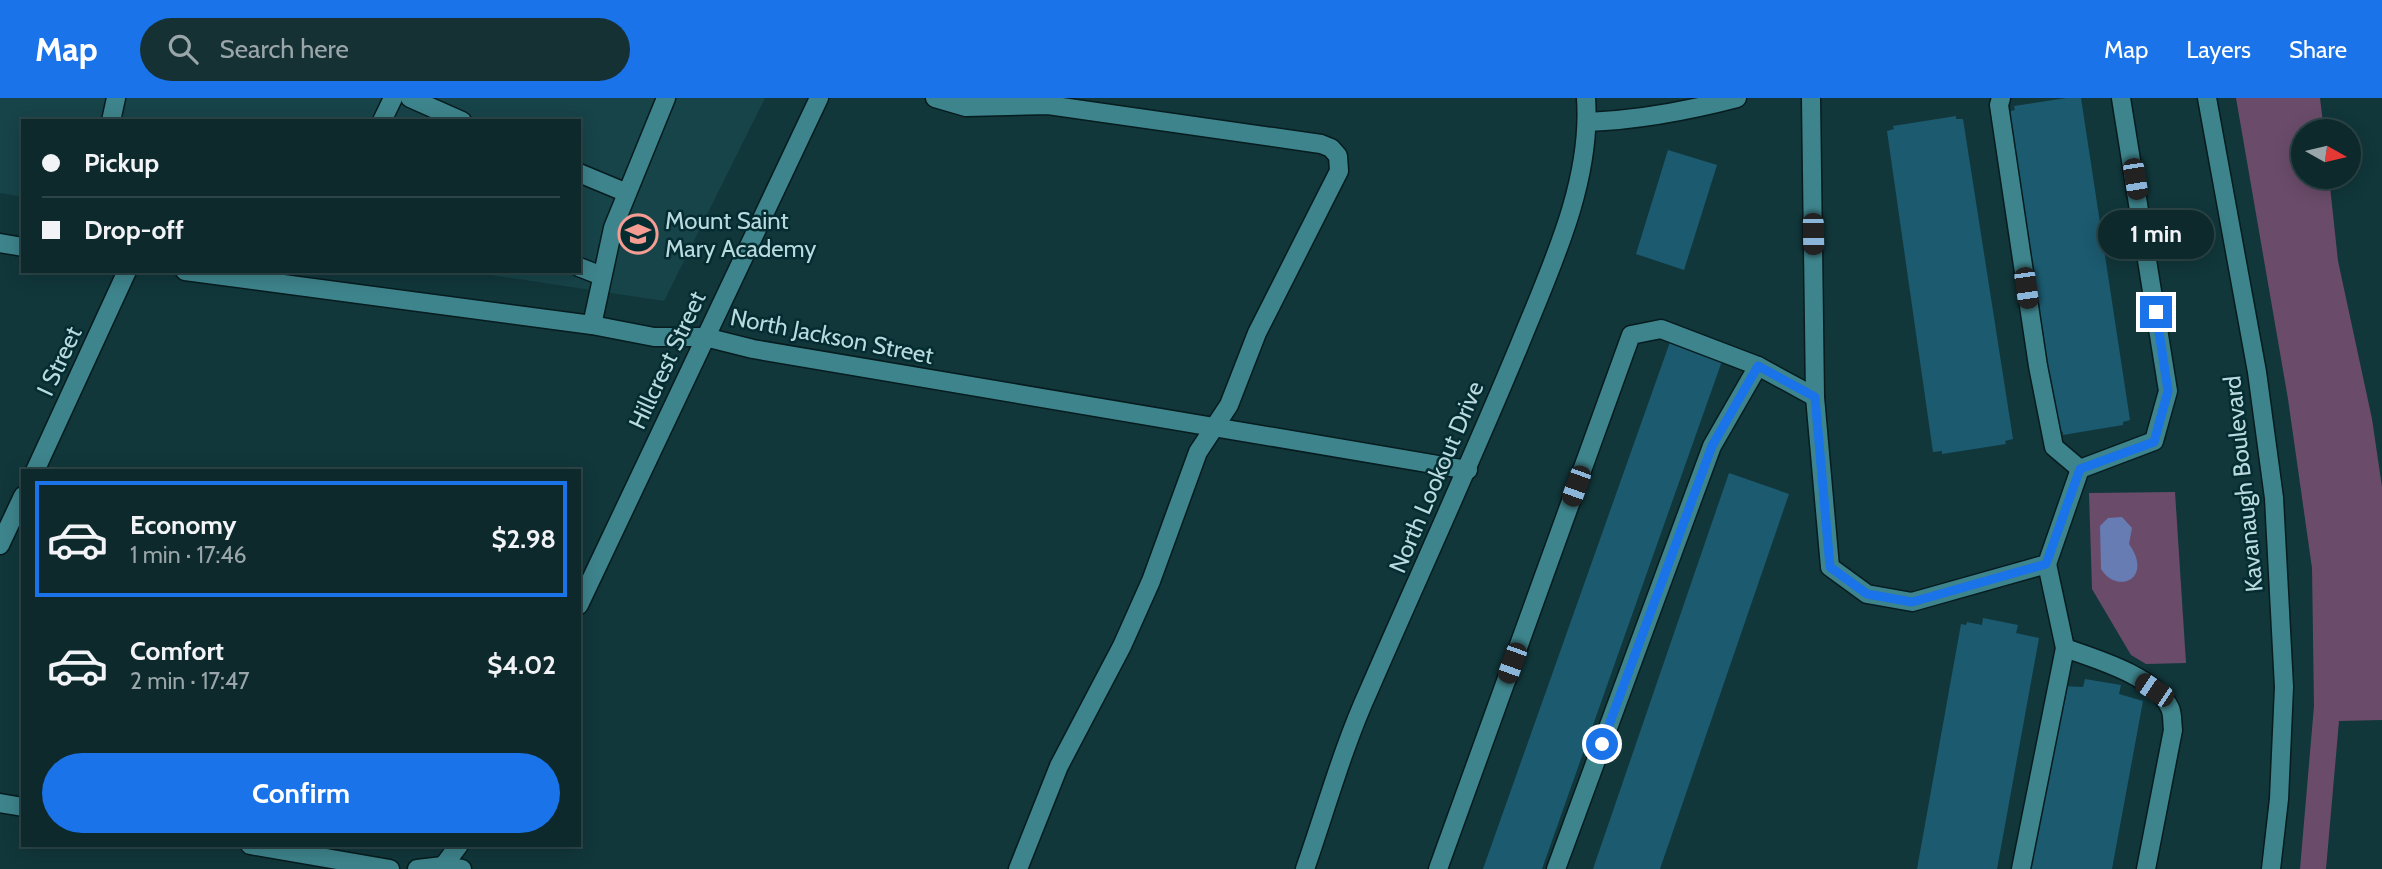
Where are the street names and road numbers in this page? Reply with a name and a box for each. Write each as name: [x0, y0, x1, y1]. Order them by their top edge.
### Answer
street label: Hillcrest Street: [622, 287, 712, 433]
street label: North Jackson Street: [728, 302, 936, 370]
street label: I Street: [30, 322, 88, 400]
street label: Kavanaugh Boulevard: [2217, 374, 2269, 594]
street label: North Lookout Drive: [1383, 377, 1489, 577]

